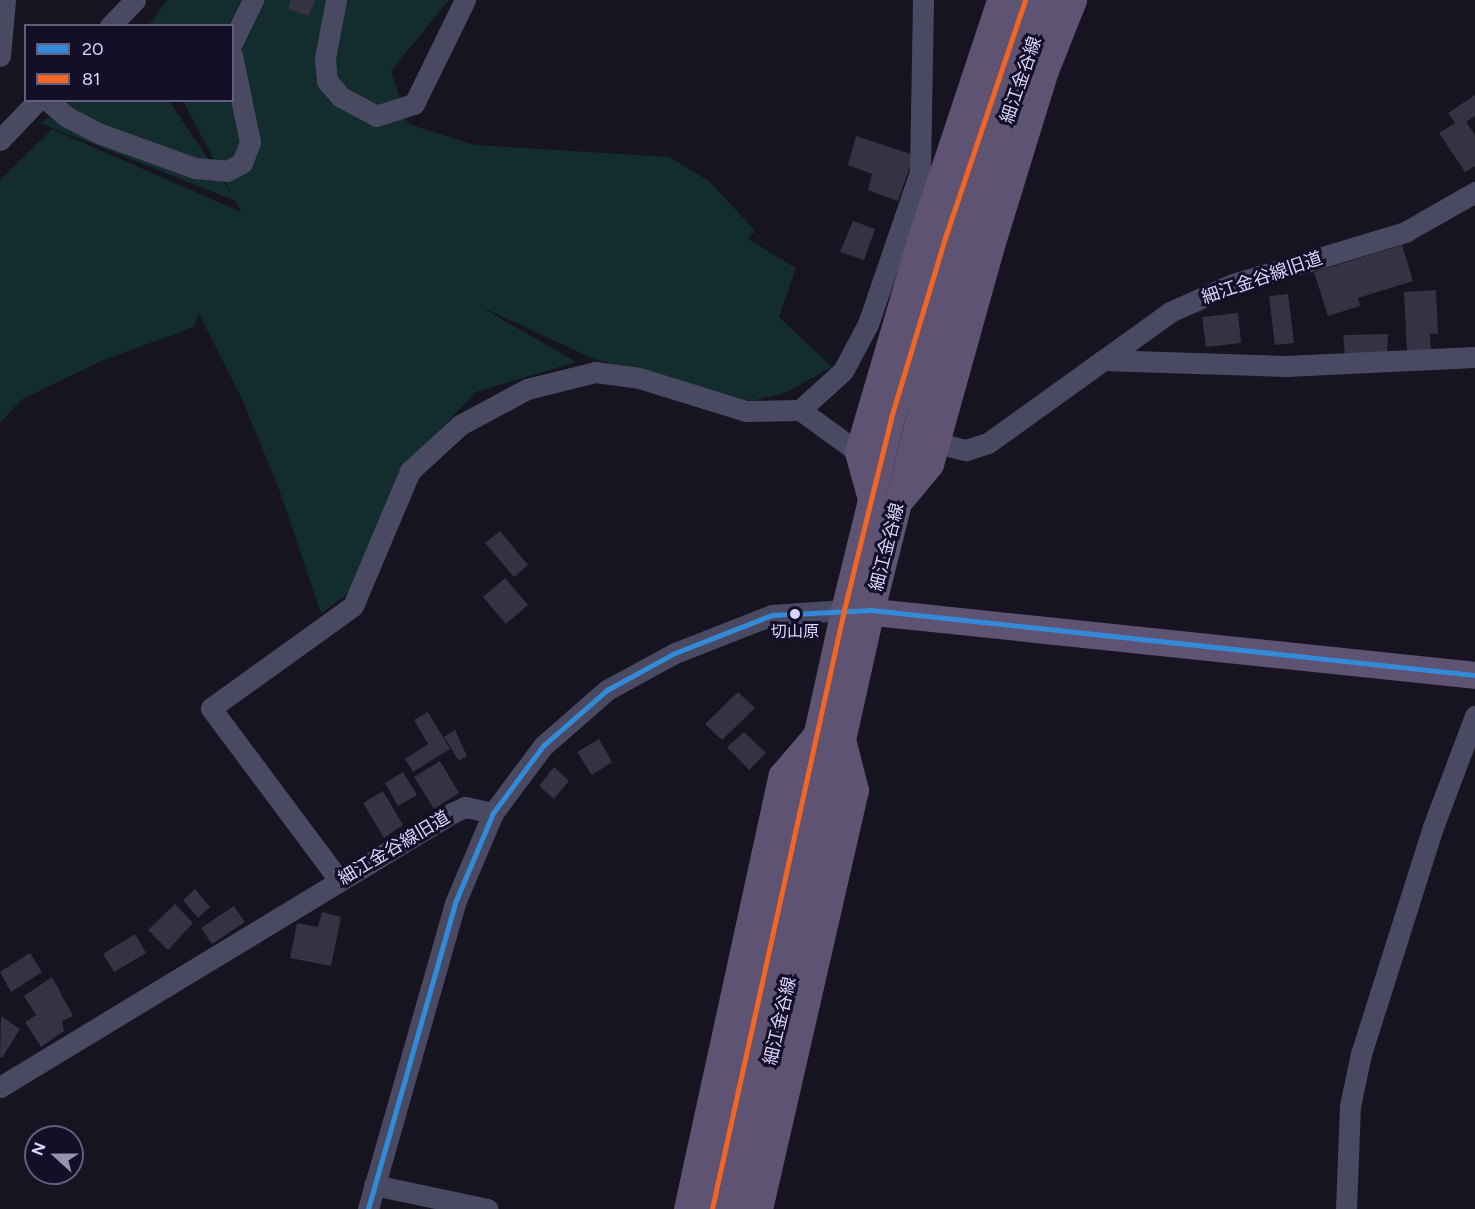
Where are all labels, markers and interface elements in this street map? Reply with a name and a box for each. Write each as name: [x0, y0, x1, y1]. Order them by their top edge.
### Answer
legend: [24, 24, 234, 102]
street label: 細江金谷線: [996, 34, 1046, 126]
text: 20: [82, 38, 104, 60]
text: 81: [82, 68, 101, 90]
street label: 細江金谷線旧道: [1199, 247, 1325, 309]
street label: 細江金谷線: [866, 501, 908, 593]
marker: 切山原: [789, 608, 801, 620]
place label: 切山原: [771, 622, 819, 642]
street label: 細江金谷線旧道: [334, 806, 454, 890]
street label: 細江金谷線: [759, 975, 801, 1067]
north arrow: [24, 1125, 84, 1185]
text: N: [28, 1140, 50, 1158]

